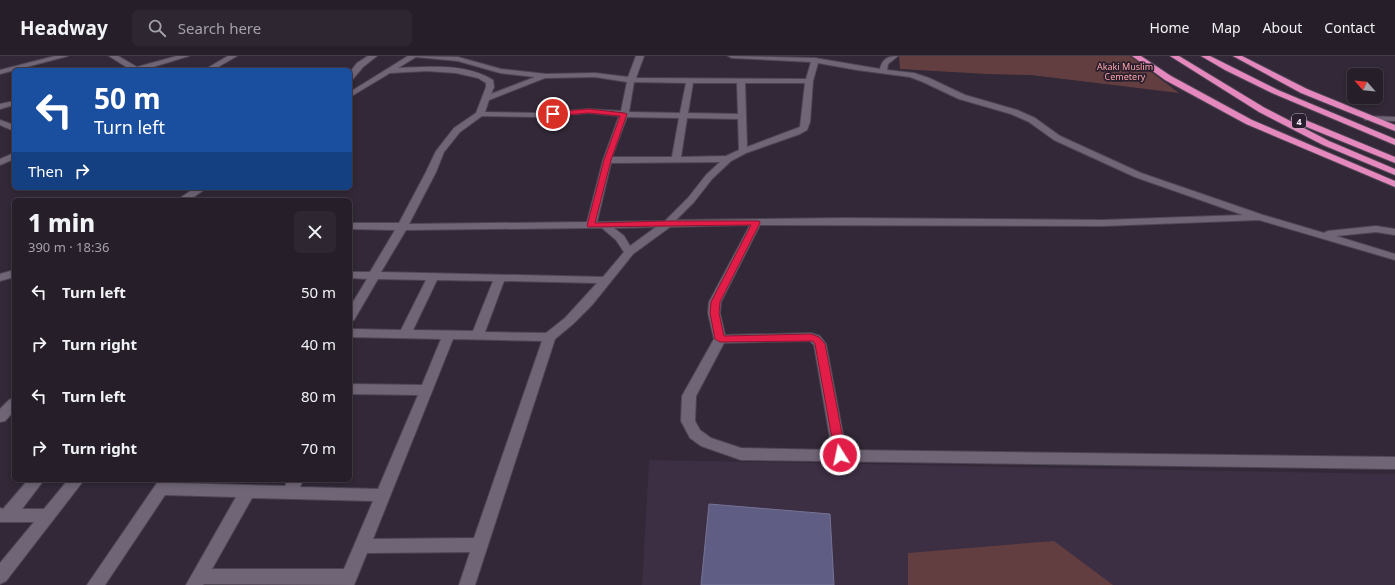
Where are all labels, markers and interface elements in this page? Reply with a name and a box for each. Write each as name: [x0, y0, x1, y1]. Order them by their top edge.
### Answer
search box: [132, 10, 412, 46]
text: Headway: [20, 15, 108, 41]
icon: search: [146, 17, 168, 39]
text: Search here: [178, 18, 261, 38]
text: Home: [1150, 18, 1189, 37]
text: Map: [1211, 18, 1241, 37]
text: About: [1263, 18, 1302, 37]
text: Contact: [1324, 18, 1375, 37]
park label: Akaki Muslim Cemetery: [1097, 60, 1153, 83]
north arrow: [1347, 68, 1383, 104]
map controls: [1347, 68, 1383, 104]
text: 50 m: [94, 79, 161, 117]
icon: left: [28, 84, 80, 136]
pin: [536, 97, 570, 131]
icon: arrive: [542, 103, 564, 125]
road number: 4: [1292, 114, 1306, 128]
text: Turn left: [94, 115, 165, 139]
icon: right: [71, 160, 93, 182]
text: Then: [28, 161, 63, 181]
text: 1 min: [28, 206, 95, 239]
button: close: [294, 211, 336, 253]
text: 390 m · 18:36: [28, 238, 109, 256]
icon: left: [28, 281, 50, 303]
text: Turn left: [62, 282, 126, 302]
text: 50 m: [301, 282, 336, 302]
icon: right: [28, 333, 50, 355]
text: Turn right: [62, 334, 137, 354]
text: 40 m: [301, 334, 336, 354]
icon: left: [28, 385, 50, 407]
text: Turn left: [62, 386, 126, 406]
text: 80 m: [301, 386, 336, 406]
position arrow: [819, 434, 861, 476]
icon: right: [28, 437, 50, 459]
text: Turn right: [62, 438, 137, 458]
text: 70 m: [301, 438, 336, 458]

